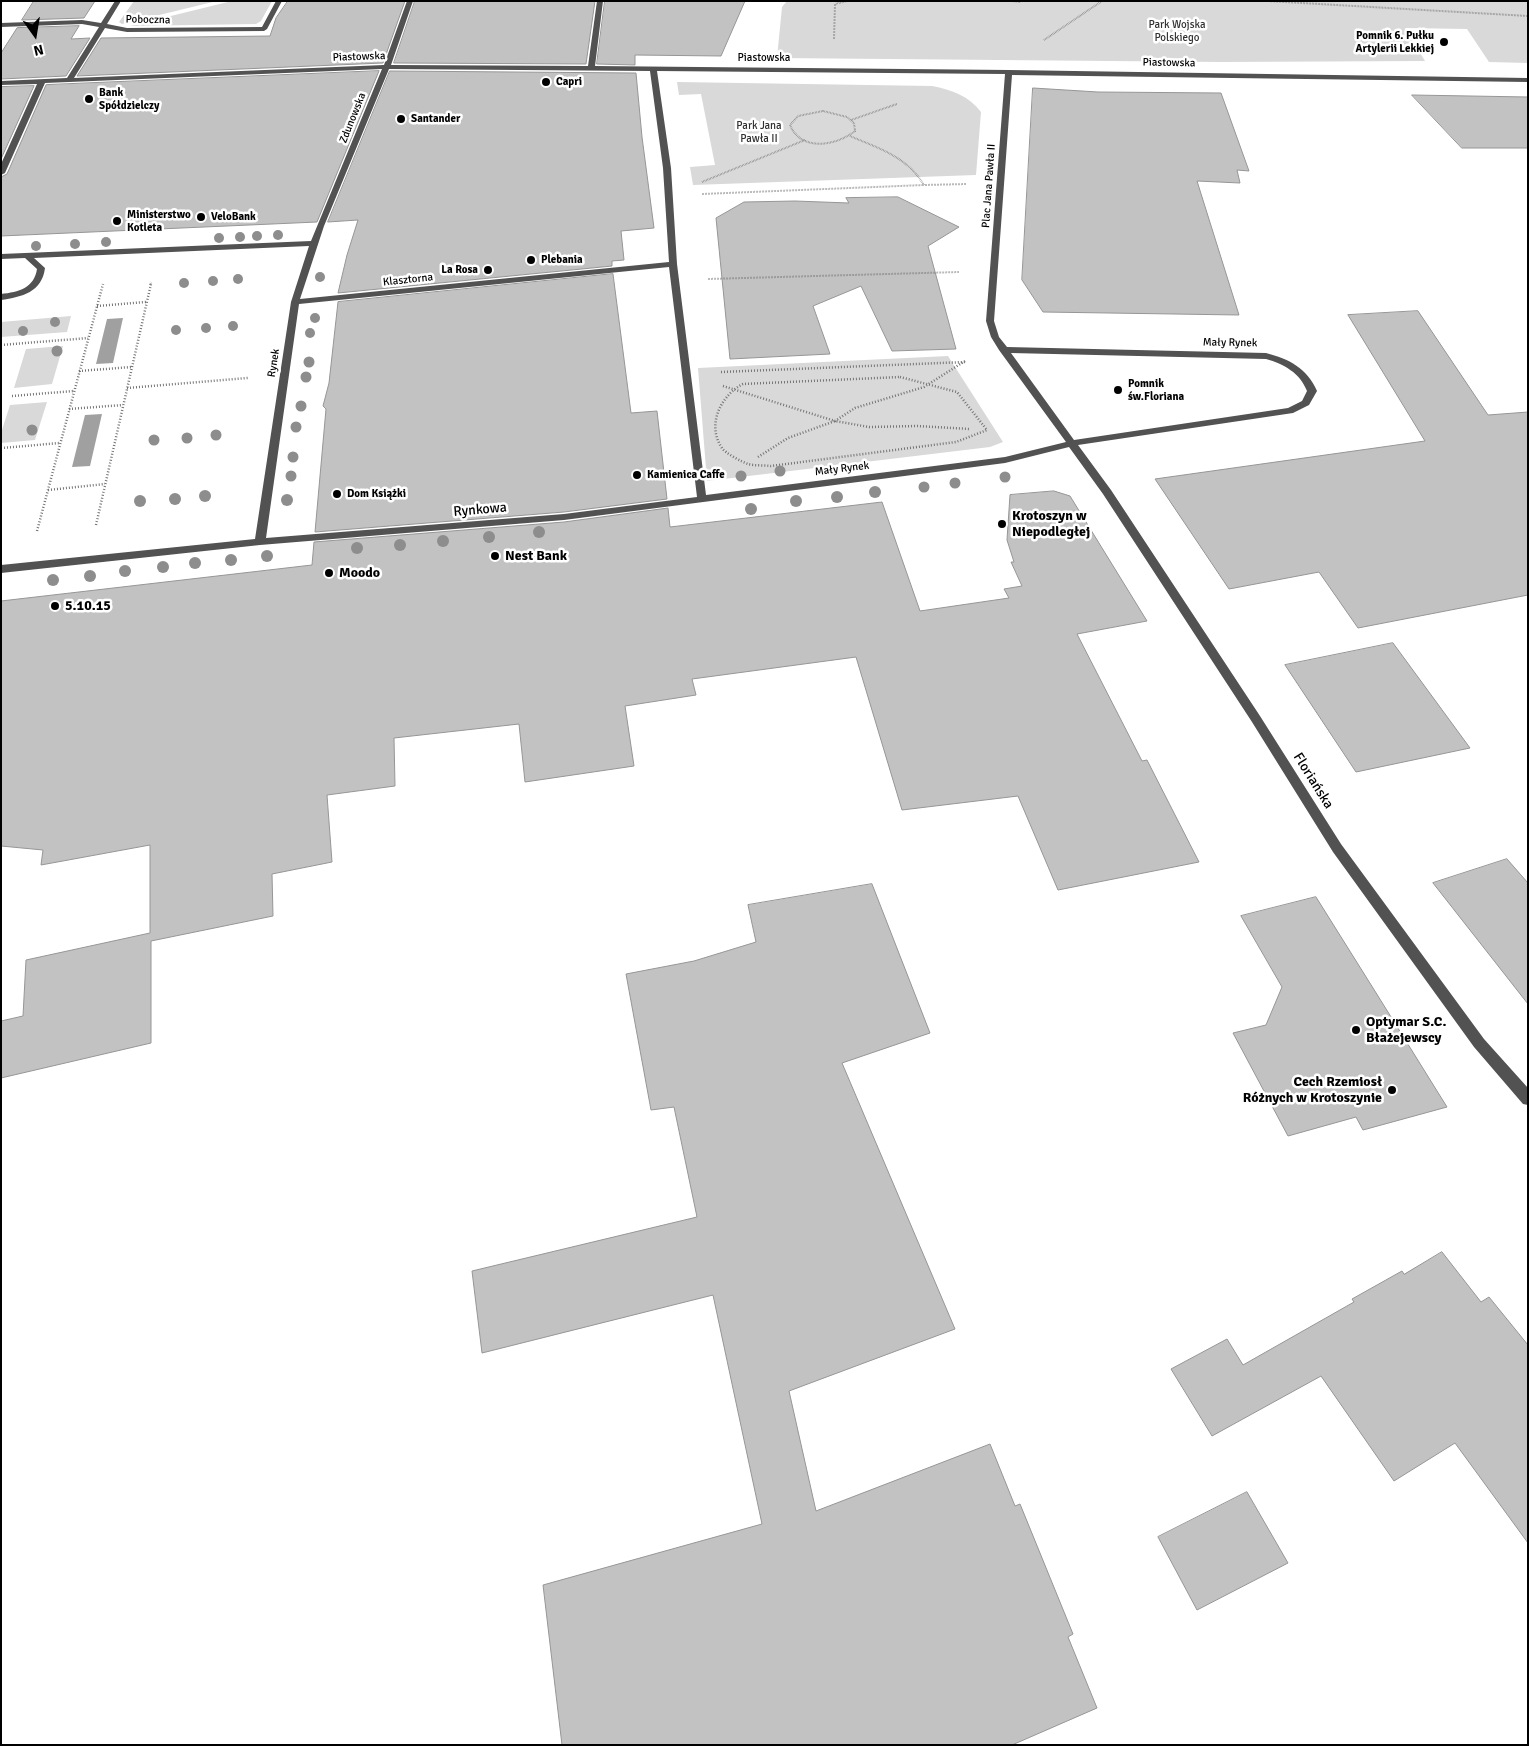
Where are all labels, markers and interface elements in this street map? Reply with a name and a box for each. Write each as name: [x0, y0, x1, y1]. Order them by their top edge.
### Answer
north arrow: [10, 10, 60, 60]
street label: Poboczna: [125, 13, 171, 27]
park label: Park Wojska Polskiego: [1148, 18, 1206, 44]
place label: Pomnik 6. Pułku Artylerii Lekkiej: [1355, 29, 1434, 55]
marker: Pomnik 6. Pułku Artylerii Lekkiej: [1438, 36, 1450, 48]
text: N: [32, 41, 45, 59]
street label: Piastowska: [332, 49, 386, 65]
street label: Piastowska: [738, 51, 790, 65]
street label: Piastowska: [1142, 56, 1196, 70]
place label: Capri: [556, 75, 582, 89]
marker: Capri: [540, 76, 552, 88]
place label: Bank Spółdzielczy: [99, 86, 159, 112]
street label: Zdunowska: [337, 91, 369, 145]
marker: Bank Spółdzielczy: [83, 93, 95, 105]
place label: Santander: [411, 112, 460, 126]
marker: Santander: [395, 113, 407, 125]
park label: Park Jana Pawła II: [736, 119, 782, 145]
street label: Plac Jana Pawła II: [979, 143, 999, 229]
place label: Ministerstwo Kotleta: [127, 208, 191, 234]
place label: VeloBank: [211, 210, 256, 224]
marker: VeloBank: [195, 211, 207, 223]
marker: Ministerstwo Kotleta: [111, 215, 123, 227]
place label: Plebania: [541, 253, 583, 267]
marker: Plebania: [525, 254, 537, 266]
place label: La Rosa: [441, 263, 478, 277]
marker: La Rosa: [482, 264, 494, 276]
street label: Klasztorna: [382, 271, 434, 289]
street label: Mały Rynek: [1203, 336, 1257, 350]
street label: Rynek: [265, 348, 283, 378]
place label: Pomnik św.Floriana: [1128, 377, 1184, 403]
marker: Pomnik św.Floriana: [1112, 384, 1124, 396]
street label: Mały Rynek: [814, 459, 870, 479]
place label: Kamienica Caffe: [647, 468, 725, 482]
marker: Kamienica Caffe: [631, 469, 643, 481]
place label: Dom Książki: [347, 487, 406, 501]
marker: Dom Książki: [331, 488, 343, 500]
street label: Rynkowa: [453, 499, 507, 521]
place label: Krotoszyn w Niepodległej: [1012, 508, 1090, 540]
marker: Krotoszyn w Niepodległej: [996, 518, 1008, 530]
place label: Nest Bank: [505, 548, 567, 564]
marker: Nest Bank: [489, 550, 501, 562]
place label: Moodo: [339, 565, 380, 581]
marker: Moodo: [323, 567, 335, 579]
place label: 5.10.15: [65, 598, 111, 614]
marker: 5.10.15: [49, 600, 61, 612]
street label: Floriańska: [1289, 750, 1337, 812]
place label: Optymar S.C. Błażejewscy: [1366, 1014, 1446, 1046]
marker: Optymar S.C. Błażejewscy: [1350, 1024, 1362, 1036]
place label: Cech Rzemiosł Różnych w Krotoszynie: [1243, 1074, 1382, 1106]
marker: Cech Rzemiosł Różnych w Krotoszynie: [1386, 1084, 1398, 1096]

